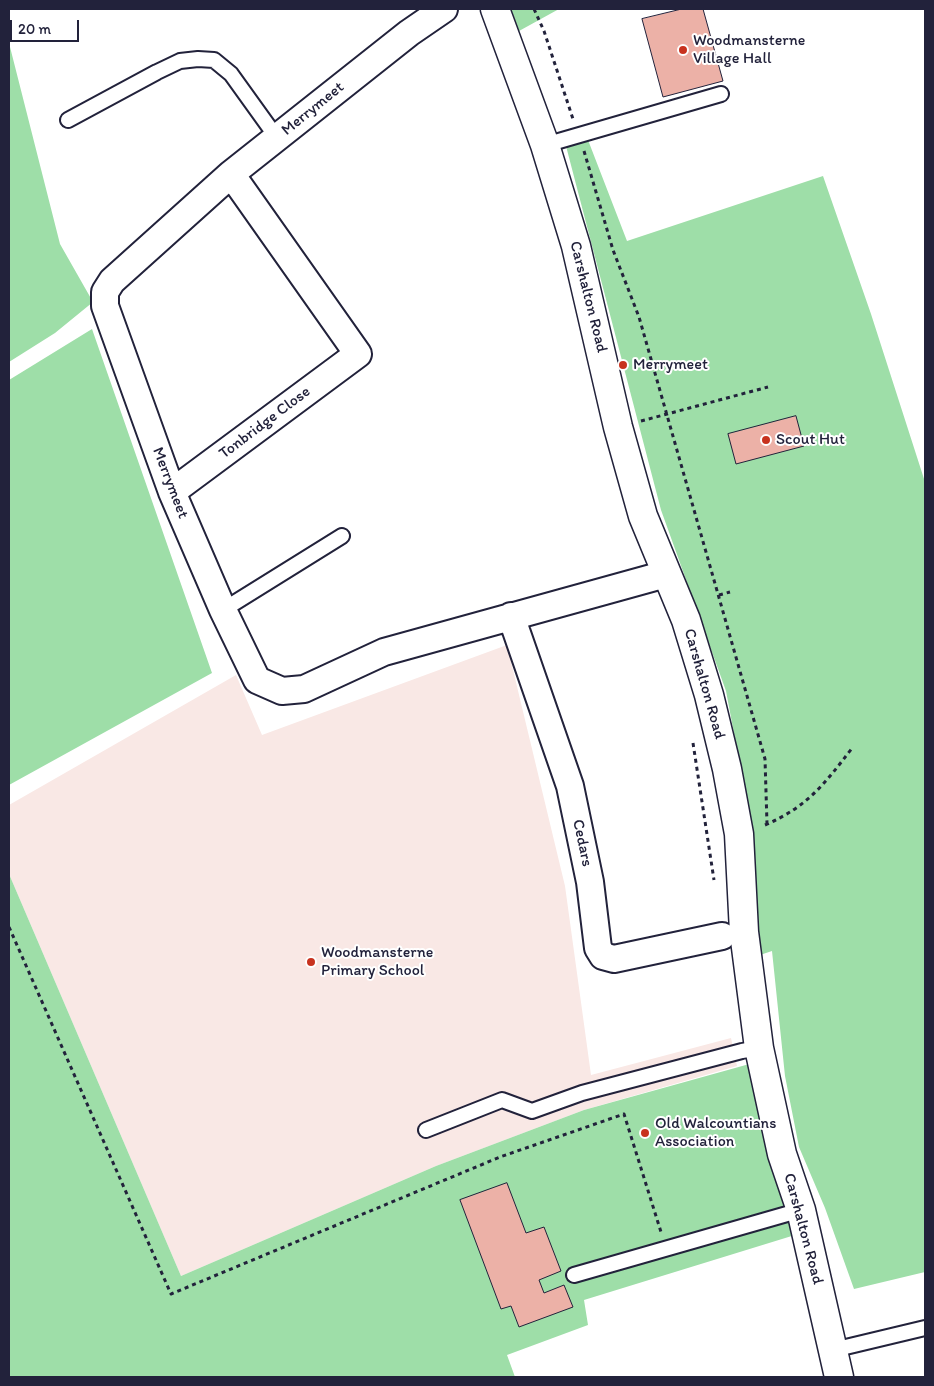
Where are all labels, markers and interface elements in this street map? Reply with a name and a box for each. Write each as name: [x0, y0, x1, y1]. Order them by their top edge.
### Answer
scale bar: [12, 10, 81, 42]
text: 20 m: [18, 20, 51, 38]
place label: Woodmansterne Village Hall: [693, 31, 805, 69]
marker: Woodmansterne Village Hall: [677, 44, 689, 56]
street label: Merrymeet: [278, 78, 348, 140]
street label: Carshalton Road: [565, 239, 611, 355]
place label: Merrymeet: [633, 355, 708, 375]
marker: Merrymeet: [617, 359, 629, 371]
street label: Tonbridge Close: [216, 382, 314, 464]
place label: Scout Hut: [776, 430, 845, 450]
marker: Scout Hut: [760, 434, 772, 446]
street label: Merrymeet: [148, 445, 192, 521]
street label: Carshalton Road: [679, 626, 729, 742]
street label: Cedars: [568, 818, 596, 868]
place label: Woodmansterne Primary School: [321, 943, 433, 981]
marker: Woodmansterne Primary School: [305, 956, 317, 968]
place label: Old Walcountians Association: [655, 1114, 776, 1152]
marker: Old Walcountians Association: [639, 1127, 651, 1139]
street label: Carshalton Road: [779, 1171, 827, 1287]

